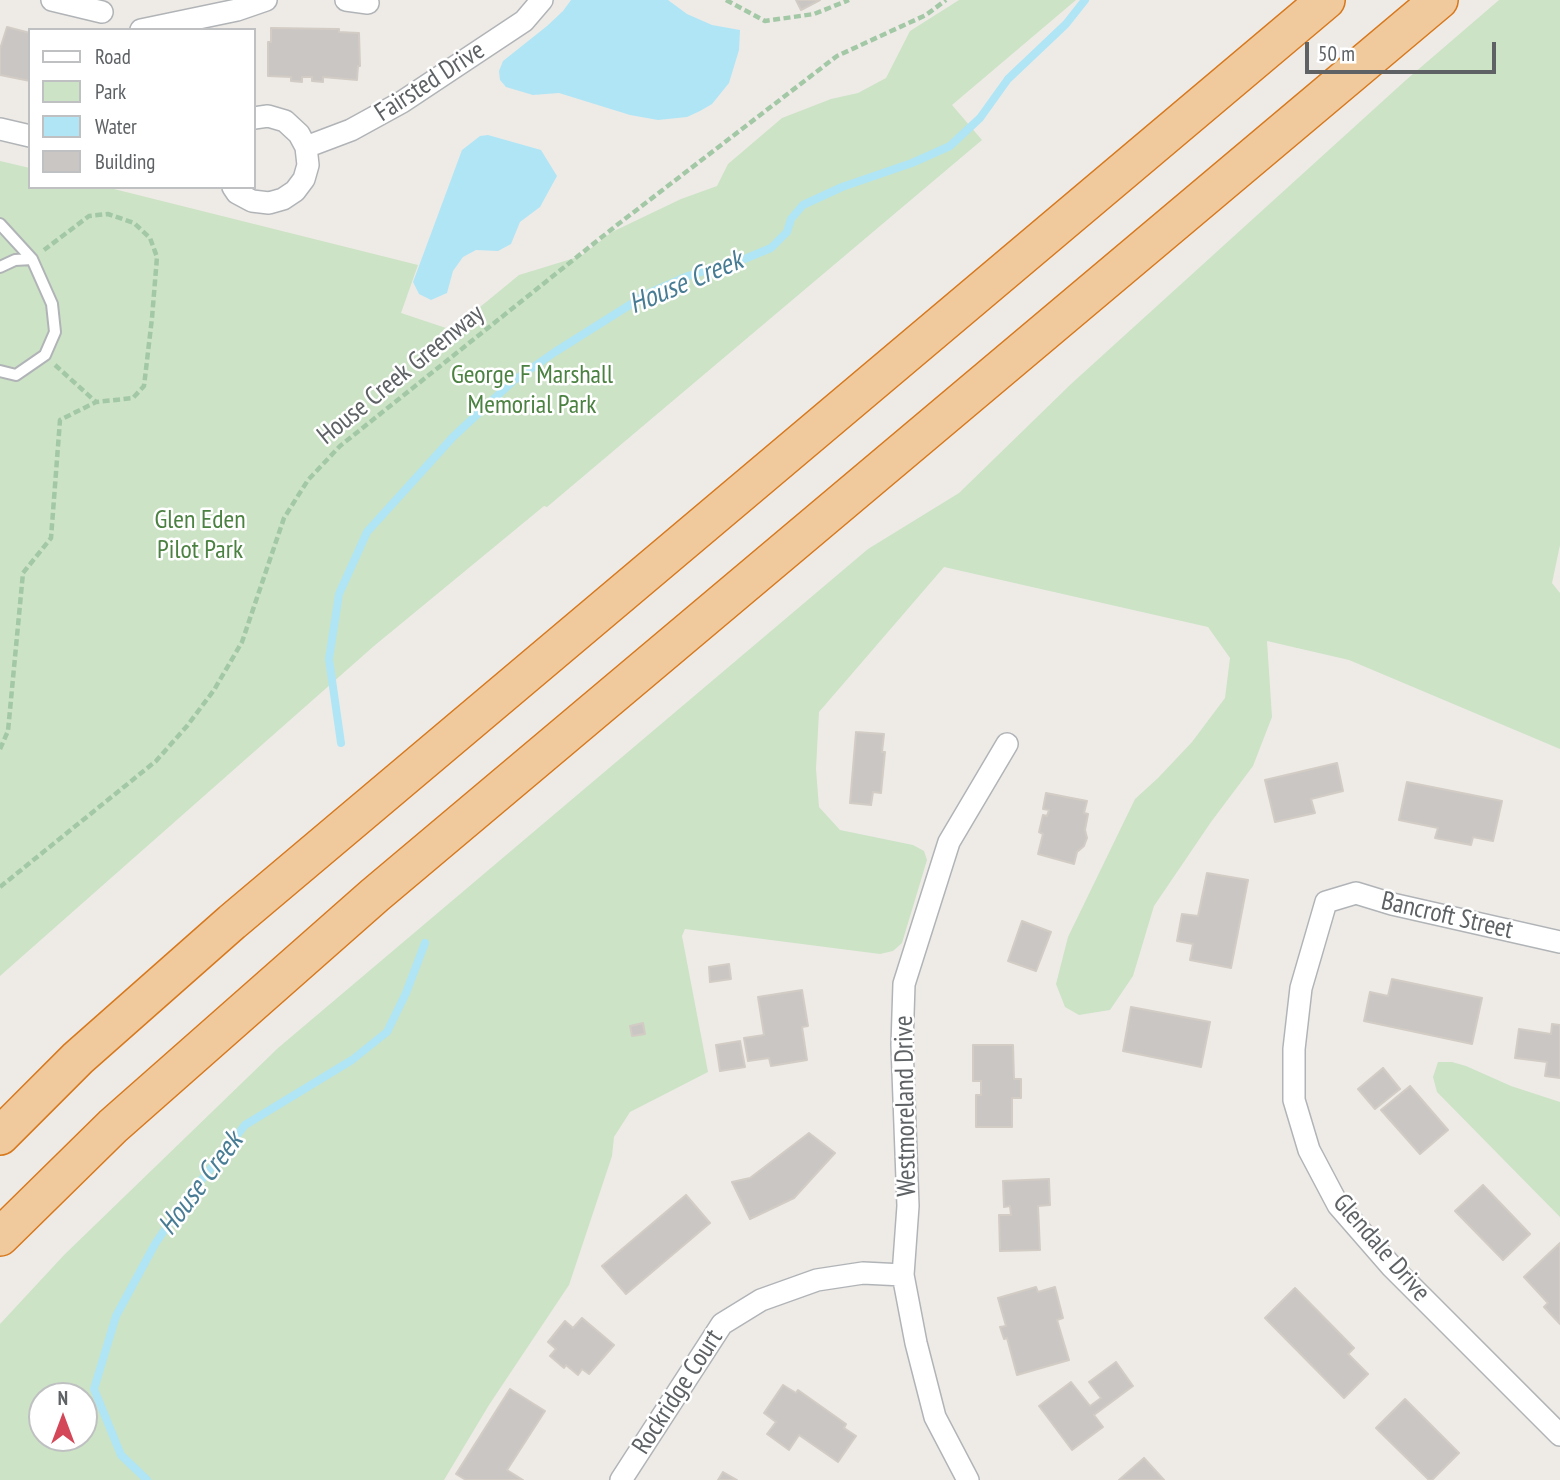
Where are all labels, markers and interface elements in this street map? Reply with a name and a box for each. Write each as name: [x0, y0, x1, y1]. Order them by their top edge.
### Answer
legend: [28, 28, 256, 189]
scale bar: [1308, 28, 1499, 72]
street label: Fairsted Drive: [369, 35, 491, 129]
text: 50 m: [1318, 40, 1355, 67]
text: Road: [95, 43, 131, 70]
text: Park: [95, 78, 126, 105]
text: Water: [95, 113, 137, 140]
text: Building: [95, 148, 155, 175]
water label: House Creek: [624, 244, 748, 322]
street label: House Creek Greenway: [311, 298, 491, 452]
park label: George F Marshall Memorial Park: [451, 360, 613, 422]
park label: Glen Eden Pilot Park: [154, 505, 246, 566]
street label: Bancroft Street: [1378, 886, 1516, 946]
street label: Westmoreland Drive: [889, 1015, 923, 1197]
water label: House Creek: [151, 1126, 251, 1242]
street label: Glendale Drive: [1326, 1188, 1436, 1308]
street label: Rockridge Court: [626, 1324, 730, 1460]
north arrow: [28, 1382, 98, 1452]
text: N: [58, 1386, 68, 1410]

